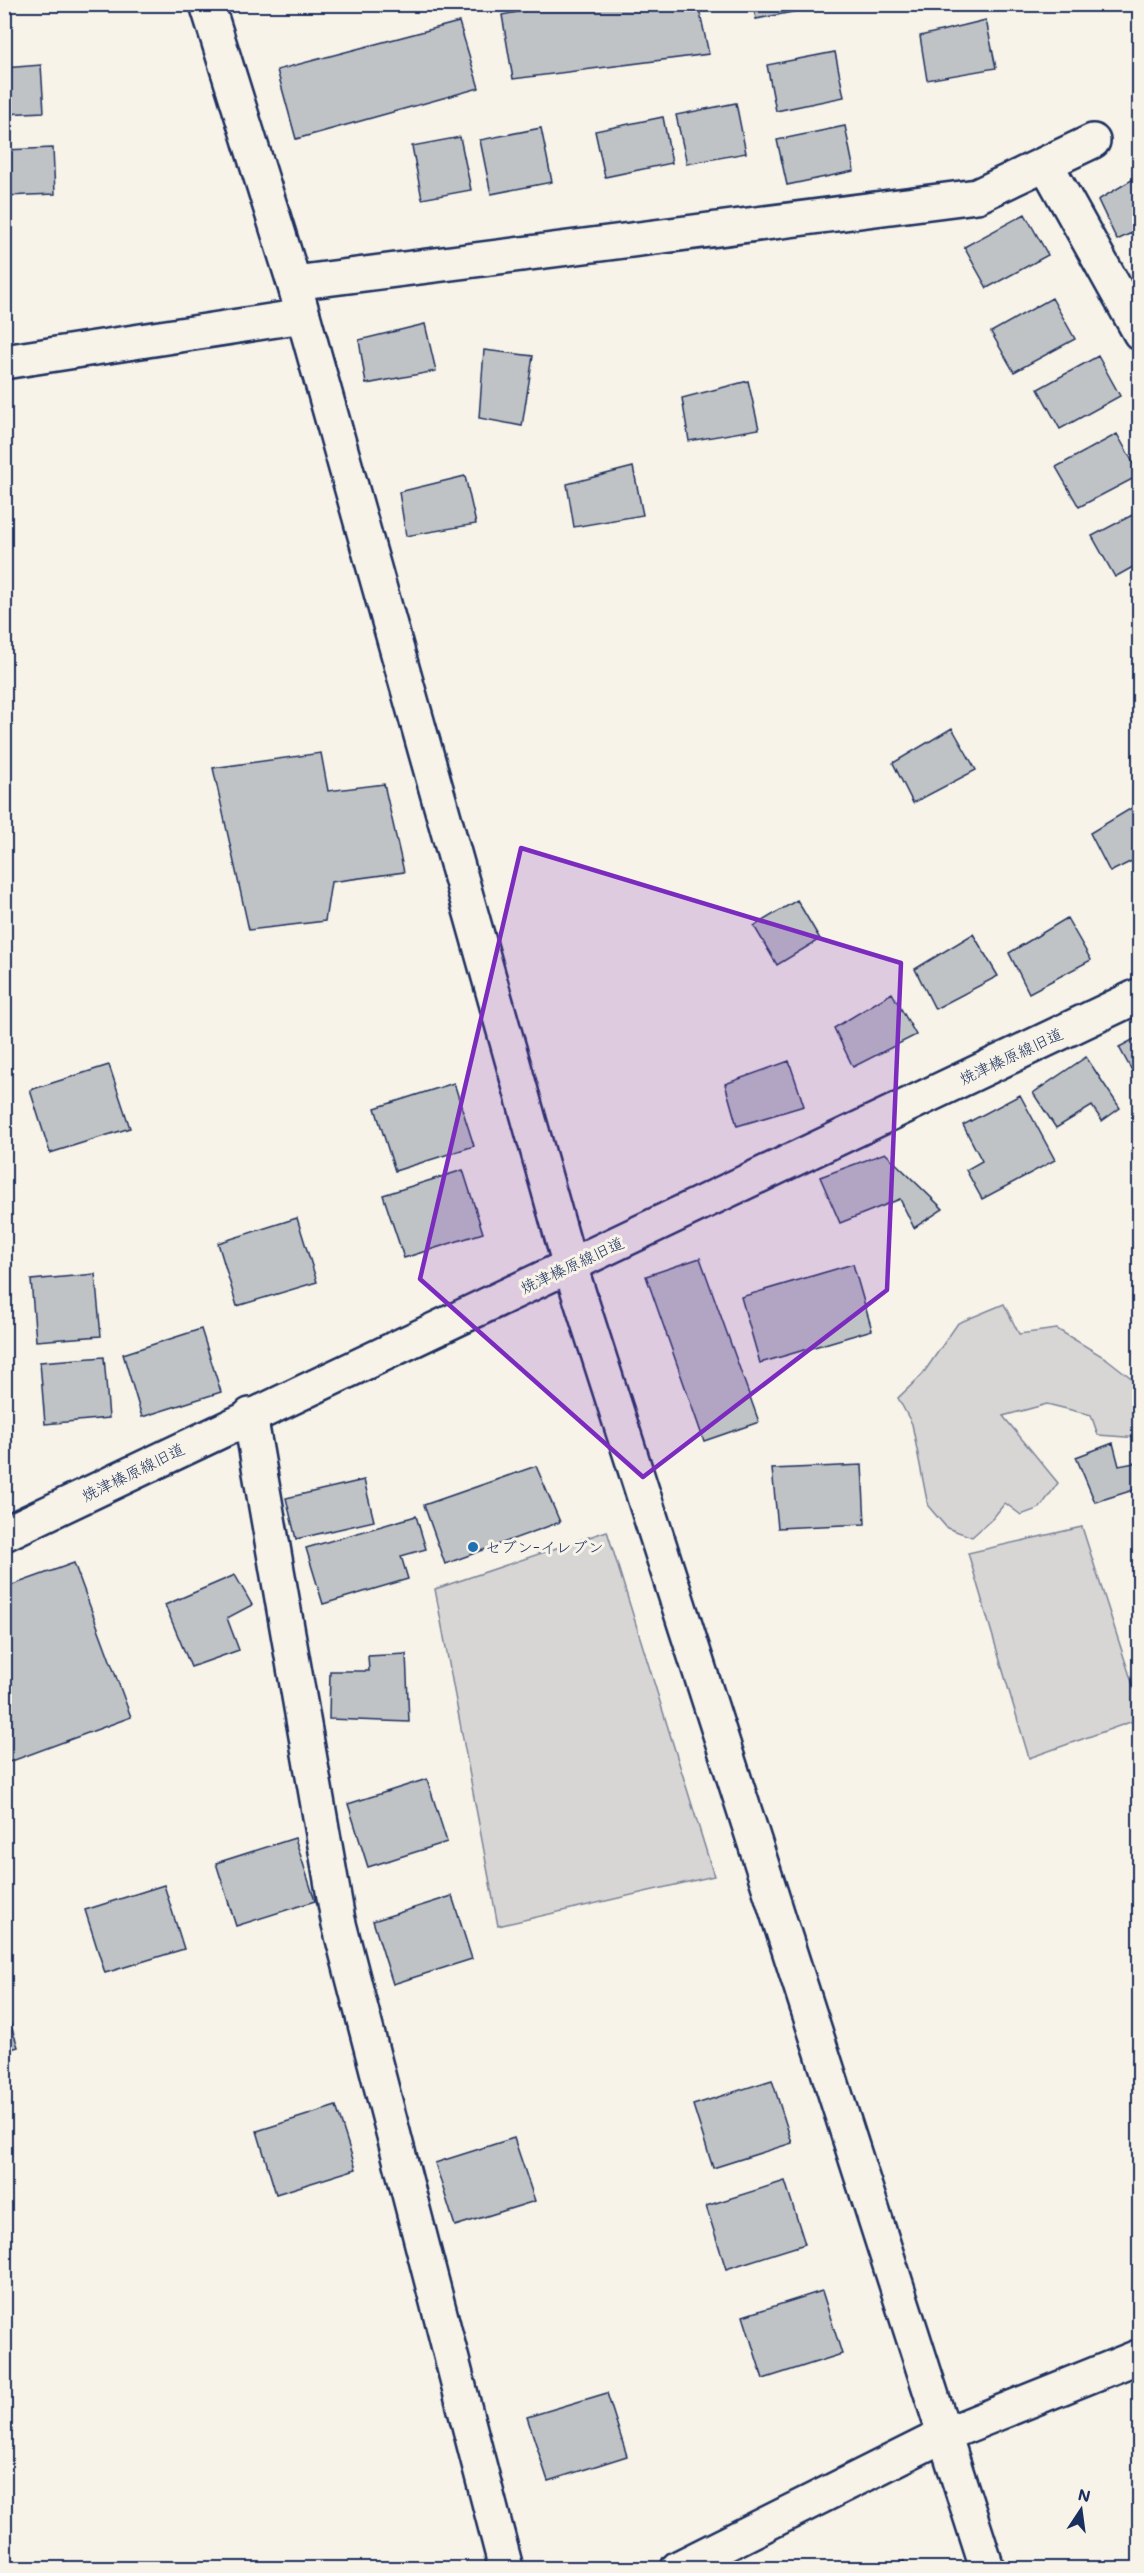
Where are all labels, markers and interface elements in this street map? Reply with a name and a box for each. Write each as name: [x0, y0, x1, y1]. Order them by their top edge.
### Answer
street label: 焼津榛原線旧道: [956, 1022, 1066, 1089]
street label: 焼津榛原線旧道: [517, 1231, 627, 1298]
street label: 焼津榛原線旧道: [78, 1438, 188, 1506]
place label: セブン-イレブン: [485, 1536, 604, 1557]
marker: セブン-イレブン: [466, 1540, 480, 1554]
north arrow: [1051, 2480, 1111, 2540]
text: N: [1076, 2483, 1093, 2506]

